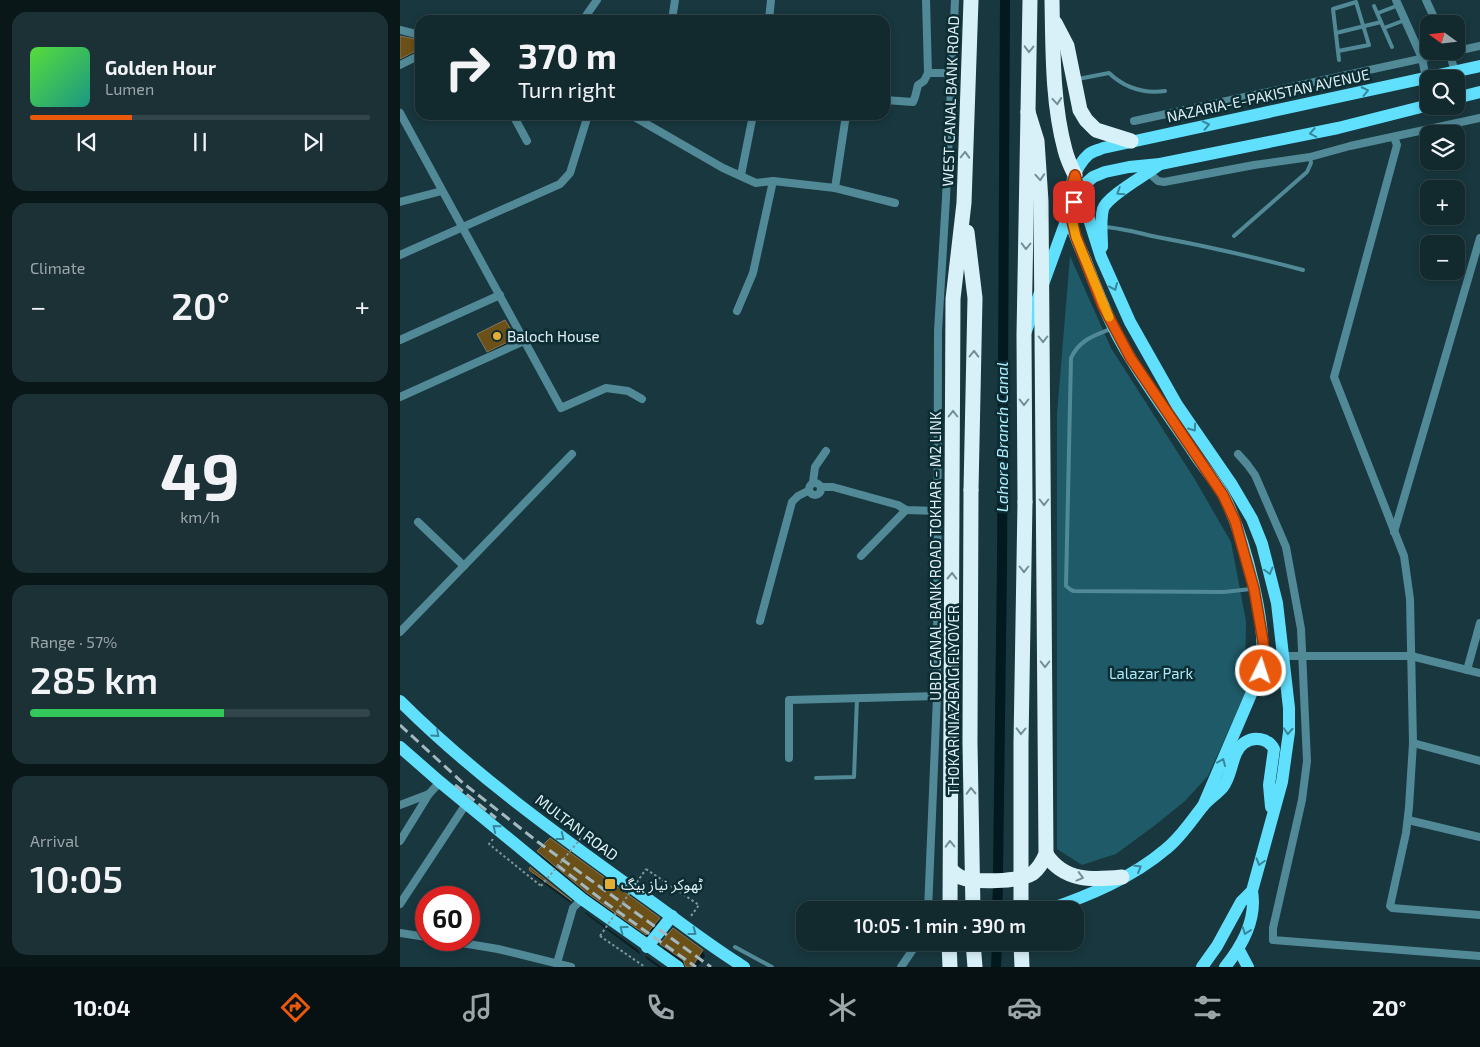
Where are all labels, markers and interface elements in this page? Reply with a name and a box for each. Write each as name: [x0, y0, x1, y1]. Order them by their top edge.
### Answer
street label: WEST CANAL BANK ROAD: [938, 15, 962, 187]
north arrow: [1420, 15, 1465, 60]
map controls: [1420, 15, 1465, 280]
text: 370 m: [518, 34, 617, 76]
icon: right: [435, 35, 500, 100]
one-way arrow: [1024, 45, 1034, 53]
text: Golden Hour: [105, 56, 216, 79]
street label: NAZARIA-E-PAKISTAN AVENUE: [1165, 65, 1371, 125]
button: search: [1420, 70, 1465, 115]
text: Turn right: [518, 76, 616, 102]
text: Lumen: [105, 79, 154, 98]
one-way arrow: [1361, 86, 1369, 97]
one-way arrow: [1051, 97, 1062, 105]
one-way arrow: [1202, 120, 1211, 131]
button: layers: [1420, 125, 1465, 170]
one-way arrow: [1309, 127, 1318, 137]
icon: previous: [73, 128, 101, 156]
icon: pause: [186, 128, 214, 156]
icon: next: [299, 128, 327, 156]
one-way arrow: [960, 150, 971, 158]
one-way arrow: [1034, 173, 1045, 181]
button: +: [1420, 180, 1465, 225]
pin: [1053, 181, 1095, 223]
one-way arrow: [1116, 185, 1125, 195]
icon: arrive: [1060, 188, 1088, 216]
button: −: [1420, 235, 1465, 280]
one-way arrow: [1021, 242, 1031, 250]
text: Climate: [30, 258, 85, 277]
text: 20°: [171, 282, 230, 328]
one-way arrow: [1107, 282, 1118, 291]
text: −: [30, 289, 46, 323]
text: +: [355, 289, 370, 323]
place label: Baloch House: [507, 327, 600, 345]
marker: Baloch House: [491, 330, 503, 342]
one-way arrow: [1038, 336, 1048, 344]
one-way arrow: [969, 350, 979, 358]
water label: Lahore Branch Canal: [992, 362, 1011, 512]
one-way arrow: [1019, 398, 1029, 406]
one-way arrow: [948, 410, 958, 418]
street label: UBD CANAL BANK ROAD TOKHAR - M2 LINK: [926, 411, 944, 701]
one-way arrow: [1187, 423, 1196, 432]
text: 49: [160, 435, 240, 513]
one-way arrow: [1039, 498, 1049, 506]
text: km/h: [180, 507, 220, 526]
one-way arrow: [1019, 565, 1029, 573]
one-way arrow: [1263, 566, 1274, 575]
one-way arrow: [947, 572, 957, 580]
street label: THOKAR NIAZ BAIG FLYOVER: [944, 605, 962, 795]
text: Range · 57%: [30, 632, 117, 651]
position arrow: [1234, 644, 1286, 696]
text: 285 km: [30, 656, 158, 702]
one-way arrow: [1040, 661, 1050, 669]
park label: Lalazar Park: [1109, 664, 1193, 682]
one-way arrow: [1016, 727, 1027, 735]
one-way arrow: [430, 728, 439, 737]
one-way arrow: [1283, 728, 1294, 736]
one-way arrow: [1216, 758, 1227, 767]
one-way arrow: [966, 787, 976, 795]
street label: MULTAN ROAD: [532, 790, 622, 864]
one-way arrow: [493, 826, 502, 834]
text: Arrival: [30, 831, 79, 850]
one-way arrow: [555, 831, 565, 840]
one-way arrow: [945, 840, 956, 848]
text: 10:05: [30, 855, 123, 901]
one-way arrow: [1256, 857, 1266, 865]
one-way arrow: [1133, 864, 1142, 874]
one-way arrow: [1075, 871, 1083, 881]
place label: ٹھوکر نیاز بیگ: [621, 875, 703, 894]
marker: ٹھوکر نیاز بیگ: [603, 877, 617, 891]
speed limit sign: 60: [415, 886, 480, 951]
text: 10:05 · 1 min · 390 m: [854, 914, 1026, 937]
one-way arrow: [687, 926, 697, 935]
one-way arrow: [620, 927, 629, 935]
one-way arrow: [1242, 927, 1252, 935]
icon: directions: [278, 990, 313, 1025]
icon: music: [460, 990, 495, 1025]
icon: phone: [643, 990, 678, 1025]
icon: climate: [825, 990, 860, 1025]
icon: car: [1007, 990, 1042, 1025]
icon: filters: [1190, 990, 1225, 1025]
text: 10:04: [74, 994, 131, 1020]
text: 20°: [1372, 994, 1406, 1020]

